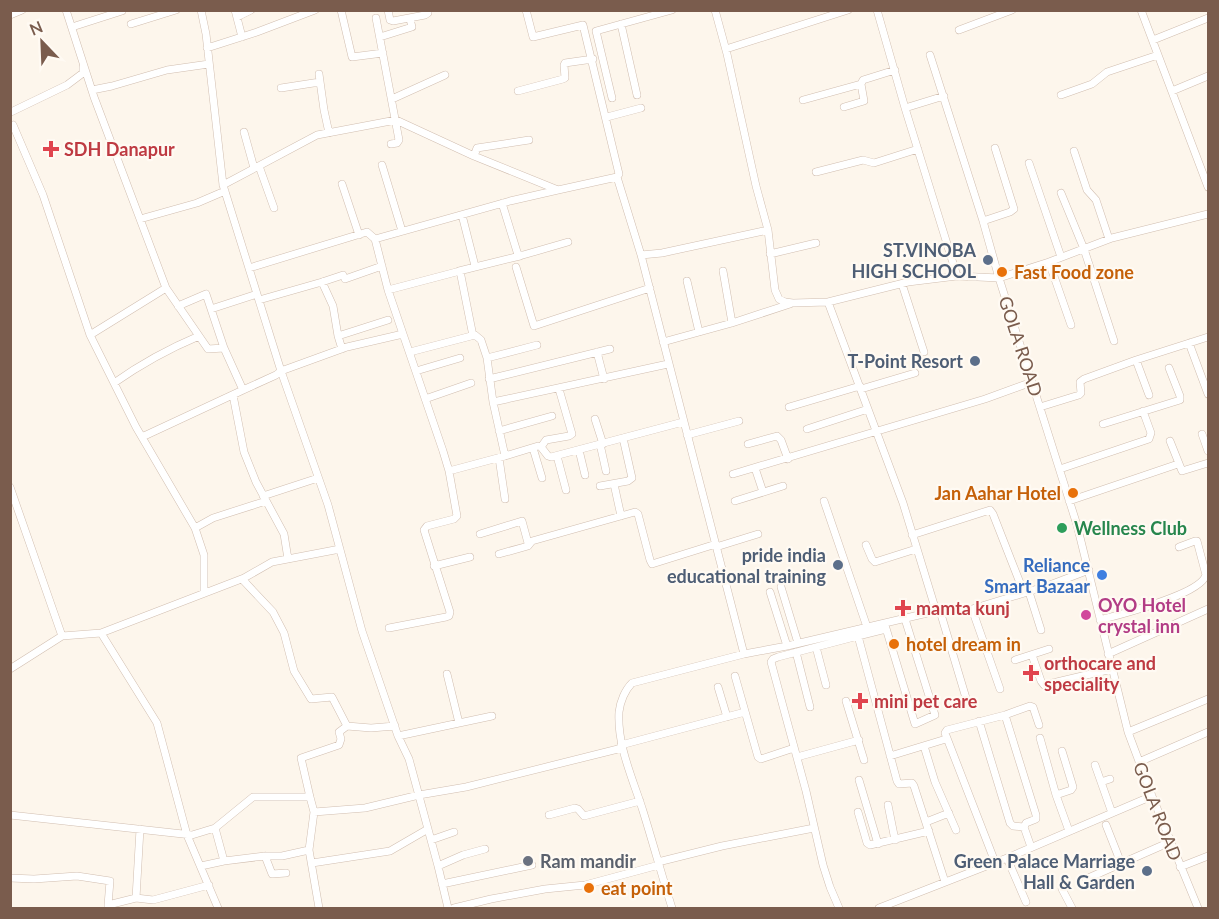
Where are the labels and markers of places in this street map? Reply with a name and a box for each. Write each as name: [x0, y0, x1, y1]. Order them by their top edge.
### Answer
place label: SDH Danapur: [64, 138, 175, 160]
marker: SDH Danapur: [42, 140, 60, 158]
place label: ST.VINOBA HIGH SCHOOL: [851, 239, 977, 282]
marker: ST.VINOBA HIGH SCHOOL: [981, 253, 995, 267]
place label: Fast Food zone: [1014, 261, 1134, 283]
marker: Fast Food zone: [995, 265, 1009, 279]
place label: T-Point Resort: [848, 350, 963, 372]
marker: T-Point Resort: [968, 354, 982, 368]
place label: Jan Aahar Hotel: [934, 482, 1061, 504]
marker: Jan Aahar Hotel: [1066, 486, 1080, 500]
place label: Wellness Club: [1074, 517, 1187, 539]
marker: Wellness Club: [1055, 521, 1069, 535]
place label: pride india educational training: [667, 544, 826, 587]
place label: Reliance Smart Bazaar: [984, 554, 1090, 597]
marker: pride india educational training: [831, 558, 845, 572]
marker: Reliance Smart Bazaar: [1095, 568, 1109, 582]
place label: OYO Hotel crystal inn: [1098, 594, 1186, 637]
place label: mamta kunj: [916, 597, 1010, 619]
marker: mamta kunj: [894, 599, 912, 617]
marker: OYO Hotel crystal inn: [1079, 608, 1093, 622]
place label: hotel dream in: [906, 633, 1021, 655]
marker: hotel dream in: [887, 637, 901, 651]
place label: orthocare and speciality: [1044, 652, 1156, 695]
marker: orthocare and speciality: [1022, 664, 1040, 682]
place label: mini pet care: [874, 690, 978, 712]
marker: mini pet care: [851, 692, 869, 710]
place label: Ram mandir: [540, 850, 636, 872]
place label: Green Palace Marriage Hall & Garden: [954, 850, 1135, 893]
marker: Ram mandir: [521, 854, 535, 868]
marker: Green Palace Marriage Hall & Garden: [1140, 864, 1154, 878]
place label: eat point: [601, 877, 673, 899]
marker: eat point: [582, 881, 596, 895]

